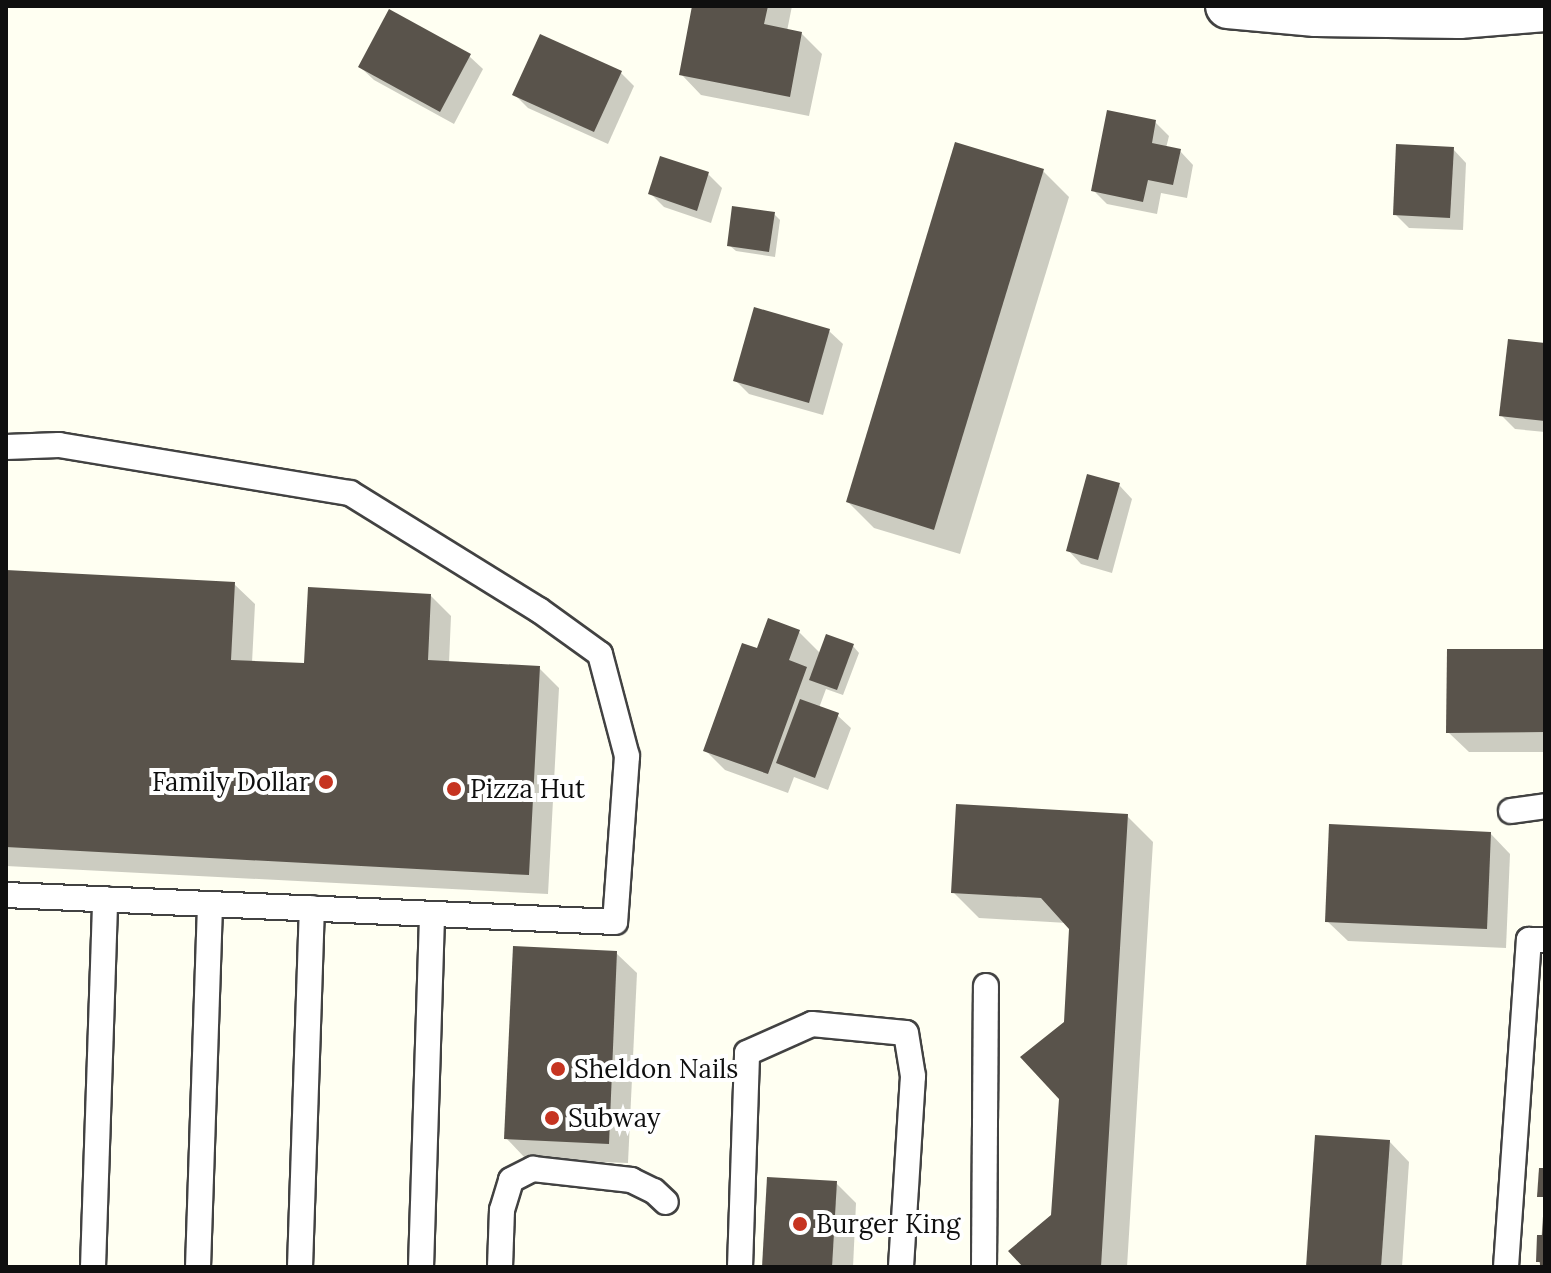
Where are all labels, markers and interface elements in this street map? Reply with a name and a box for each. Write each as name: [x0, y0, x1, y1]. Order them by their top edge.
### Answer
place label: Family Dollar: [152, 766, 310, 798]
marker: Family Dollar: [317, 773, 335, 791]
place label: Pizza Hut: [470, 773, 585, 805]
marker: Pizza Hut: [445, 780, 463, 798]
place label: Sheldon Nails: [574, 1053, 738, 1085]
marker: Sheldon Nails: [549, 1060, 567, 1078]
place label: Subway: [568, 1102, 661, 1134]
marker: Subway: [543, 1109, 561, 1127]
place label: Burger King: [816, 1208, 960, 1240]
marker: Burger King: [791, 1215, 809, 1233]

